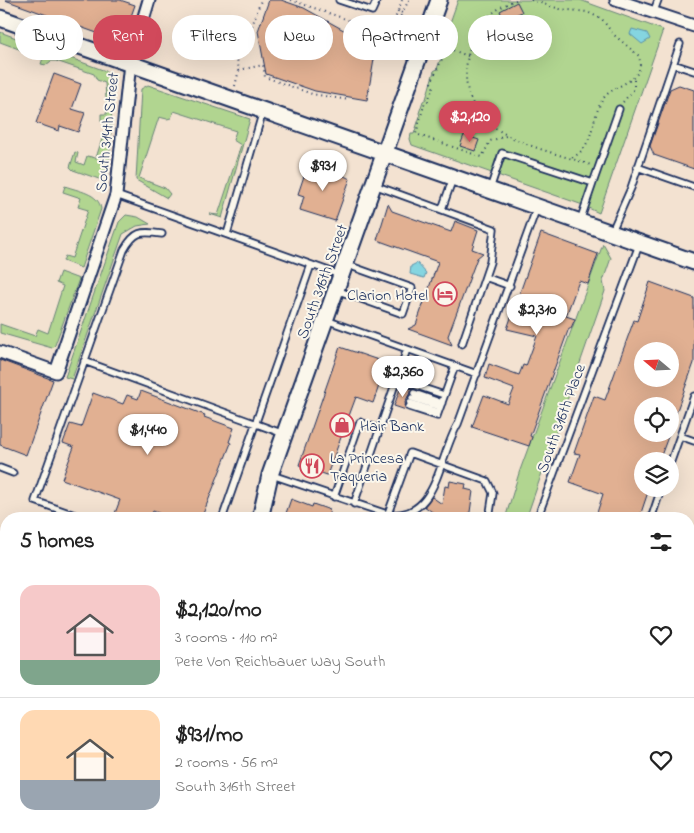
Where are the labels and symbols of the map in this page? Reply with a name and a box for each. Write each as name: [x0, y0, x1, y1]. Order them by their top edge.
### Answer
street label: South 314th Street: [90, 71, 126, 193]
pin: $2,120: [429, 100, 511, 143]
pin: $931: [293, 150, 353, 192]
street label: South 316th Street: [291, 220, 355, 343]
hotel icon: Clarion Hotel: [432, 281, 458, 307]
place label: Clarion Hotel: [347, 284, 428, 308]
pin: $2,310: [496, 294, 578, 336]
north arrow: [634, 342, 679, 388]
pin: $2,360: [362, 356, 444, 398]
street label: South 316th Place: [531, 360, 593, 476]
shop icon: Hair Bank: [329, 412, 355, 438]
pin: $1,440: [107, 414, 189, 456]
place label: Hair Bank: [360, 415, 425, 439]
place label: La Princesa Taqueria: [330, 447, 404, 489]
restaurant icon: La Princesa Taqueria: [299, 453, 325, 479]

